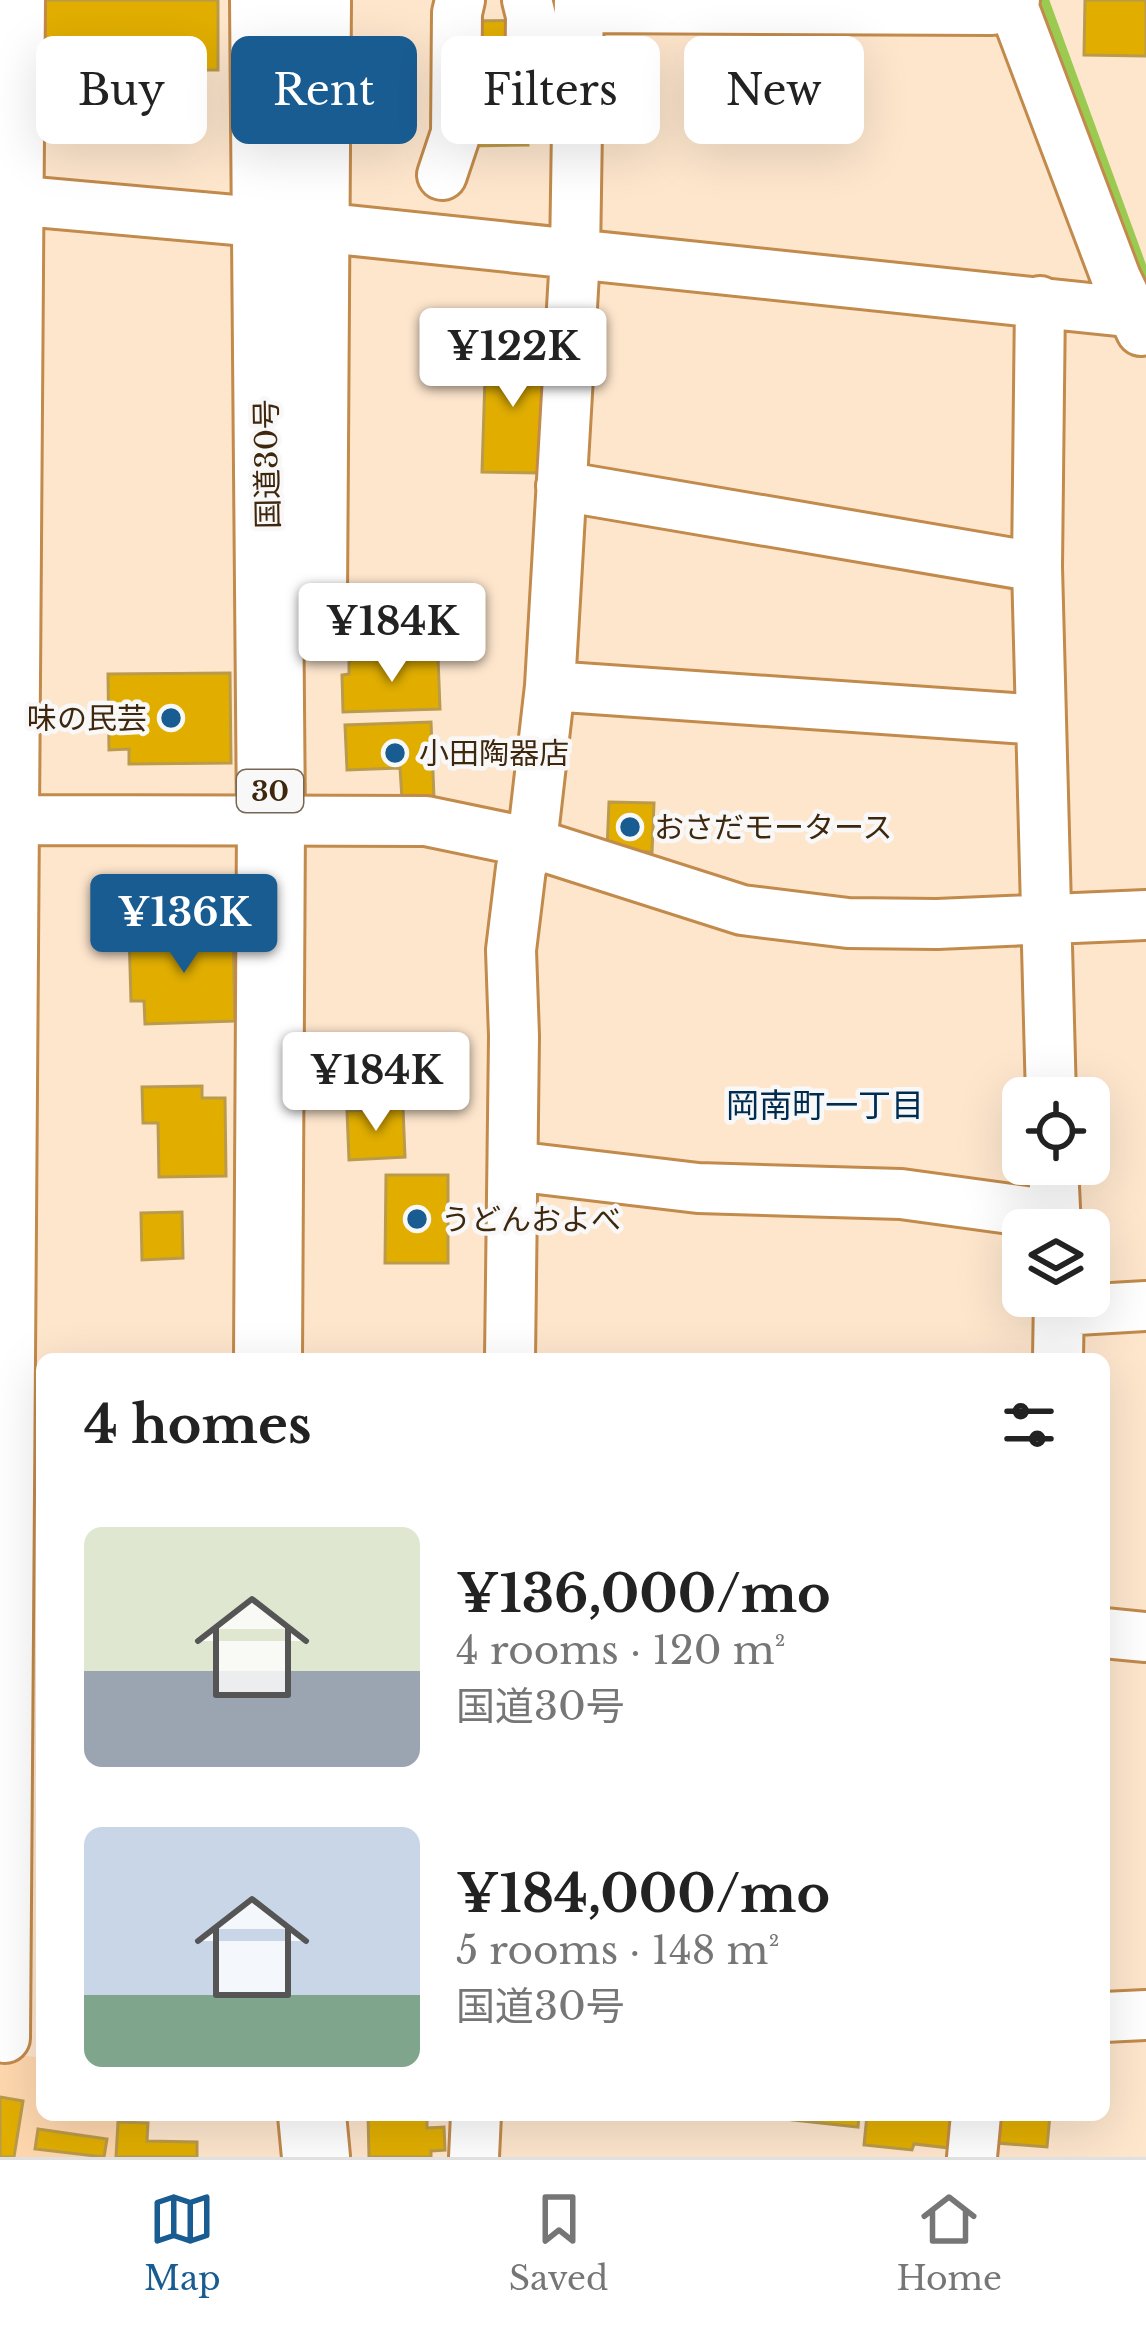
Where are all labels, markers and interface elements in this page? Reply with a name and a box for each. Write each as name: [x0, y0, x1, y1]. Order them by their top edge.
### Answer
chip: Buy: [36, 36, 207, 144]
chip: Rent: [231, 36, 417, 144]
chip: Filters: [441, 36, 660, 144]
chip: New: [684, 36, 864, 144]
pin: ¥122K: [429, 308, 597, 410]
text: ¥122K: [446, 322, 580, 371]
street label: 国道30号: [247, 399, 287, 529]
pin: ¥184K: [308, 583, 476, 685]
text: ¥184K: [326, 597, 458, 646]
place label: 味の民芸: [27, 700, 147, 737]
marker: 味の民芸: [158, 705, 184, 731]
place label: 小田陶器店: [419, 735, 569, 772]
marker: 小田陶器店: [382, 740, 408, 766]
road number: 30: [237, 770, 303, 812]
place label: おさだモータース: [654, 809, 893, 846]
marker: おさだモータース: [617, 814, 643, 840]
pin: ¥136K: [100, 874, 268, 976]
text: ¥136K: [117, 888, 251, 937]
pin: ¥184K: [292, 1032, 460, 1134]
text: ¥184K: [310, 1046, 442, 1095]
map controls: [1002, 1077, 1110, 1317]
button: locate: [1002, 1077, 1110, 1185]
district label: 岡南町一丁目: [726, 1085, 924, 1126]
place label: うどんおよべ: [441, 1201, 621, 1238]
marker: うどんおよべ: [404, 1206, 430, 1232]
button: layers: [1002, 1209, 1110, 1317]
icon: filters: [996, 1392, 1062, 1458]
text: 4 homes: [84, 1394, 312, 1457]
text: ¥136,000/mo: [456, 1563, 831, 1626]
icon: home: [180, 1575, 324, 1719]
text: 4 rooms · 120 m²: [456, 1626, 786, 1675]
text: 国道30号: [456, 1682, 625, 1731]
text: ¥184,000/mo: [456, 1863, 830, 1926]
icon: home: [180, 1875, 324, 2019]
text: 5 rooms · 148 m²: [456, 1926, 780, 1975]
text: 国道30号: [456, 1982, 625, 2031]
tab: Map: [144, 2186, 221, 2299]
tab: Saved: [509, 2186, 608, 2299]
tab: Home: [896, 2186, 1002, 2299]

